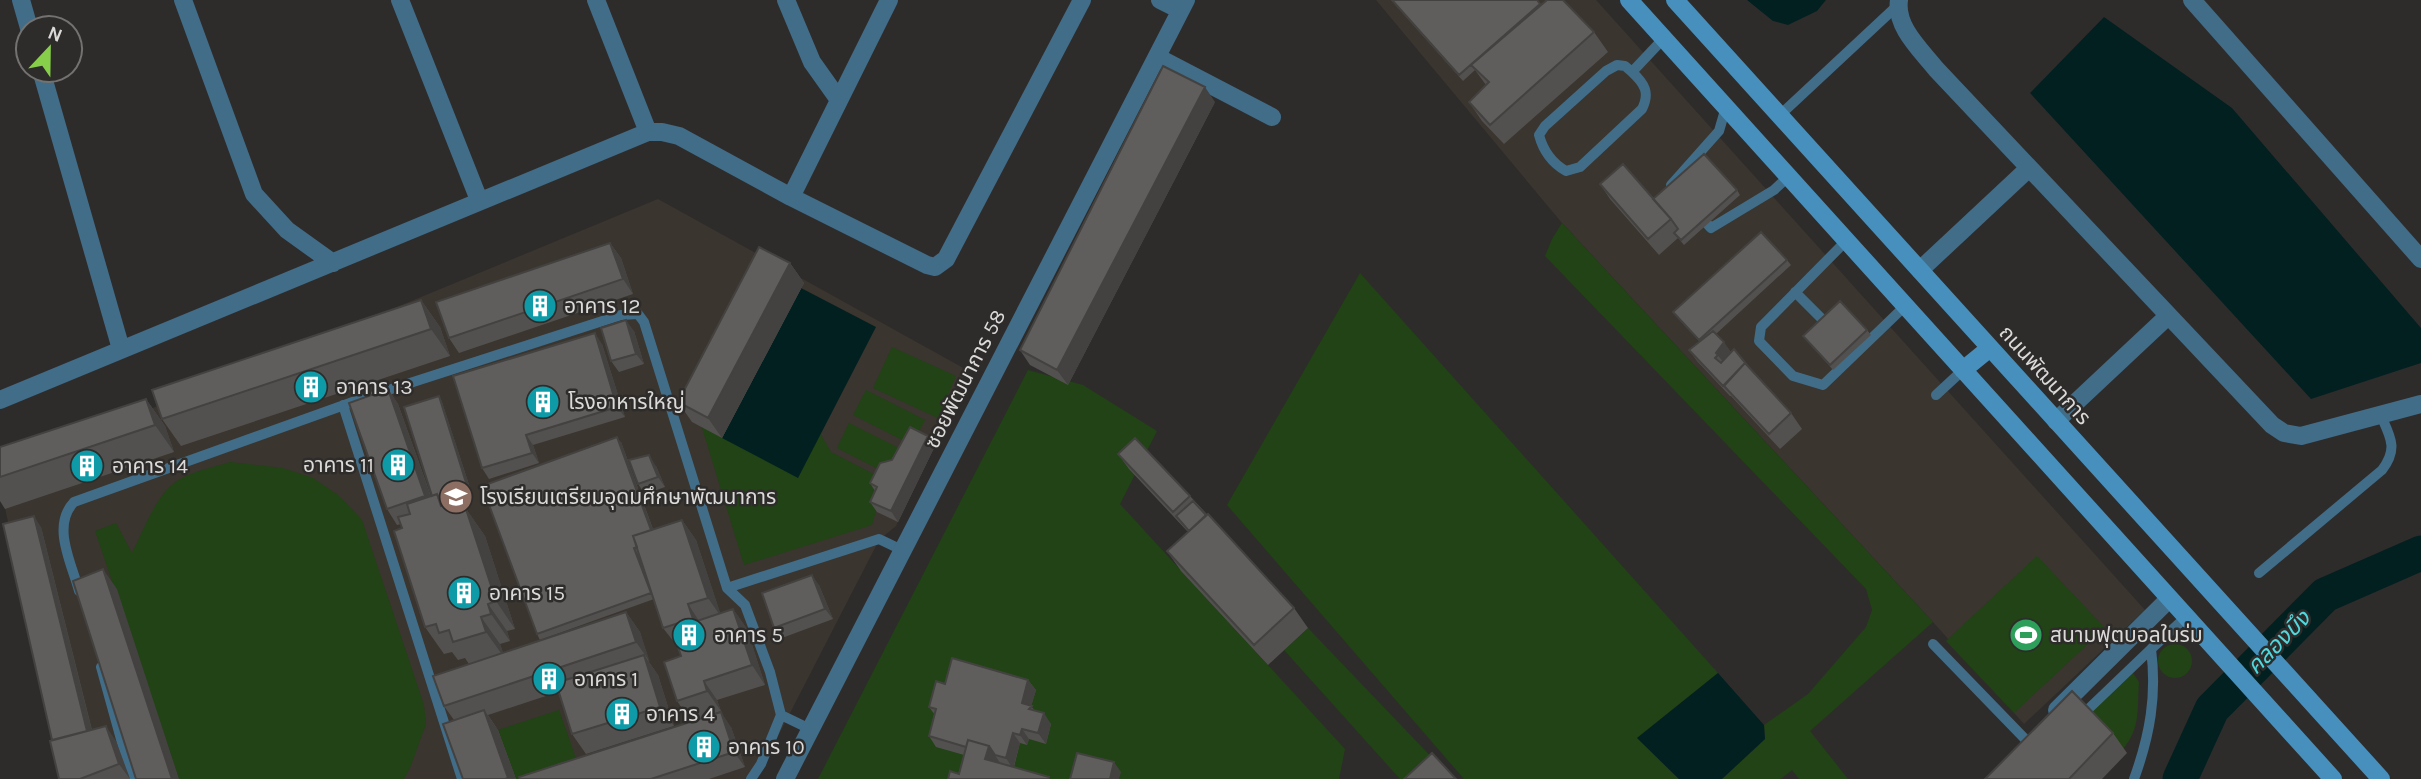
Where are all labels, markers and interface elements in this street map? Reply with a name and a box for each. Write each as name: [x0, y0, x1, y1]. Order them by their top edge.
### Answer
north arrow: [14, 14, 84, 84]
text: N: [45, 21, 65, 47]
building icon: อาคาร 12: [521, 287, 559, 325]
place label: อาคาร 12: [564, 294, 640, 318]
street label: ซอยพัฒนาการ 58: [920, 306, 1010, 452]
street label: ถนนพัฒนาการ: [1994, 321, 2096, 429]
building icon: อาคาร 13: [292, 368, 330, 406]
place label: อาคาร 13: [336, 375, 413, 399]
building icon: โรงอาหารใหญ่: [524, 383, 562, 421]
place label: โรงอาหารใหญ่: [568, 390, 685, 414]
building icon: อาคาร 11: [379, 446, 417, 484]
building icon: อาคาร 14: [68, 447, 106, 485]
place label: อาคาร 11: [303, 453, 374, 477]
place label: อาคาร 14: [112, 454, 188, 478]
school or university icon: โรงเรียนเตรียมอุดมศึกษาพัฒนาการ: [437, 478, 475, 516]
place label: โรงเรียนเตรียมอุดมศึกษาพัฒนาการ: [480, 485, 776, 510]
building icon: อาคาร 15: [445, 574, 483, 612]
place label: อาคาร 15: [489, 581, 565, 605]
water label: คลองบึง: [2241, 604, 2317, 680]
building icon: อาคาร 5: [670, 616, 708, 654]
sports icon: สนามฟุตบอลในร่ม: [2007, 616, 2045, 654]
place label: อาคาร 5: [714, 623, 783, 647]
place label: สนามฟุตบอลในร่ม: [2050, 623, 2203, 648]
building icon: อาคาร 1: [530, 660, 568, 698]
place label: อาคาร 1: [574, 667, 638, 691]
building icon: อาคาร 4: [603, 695, 641, 733]
place label: อาคาร 4: [646, 702, 715, 726]
building icon: อาคาร 10: [685, 728, 723, 766]
place label: อาคาร 10: [728, 735, 805, 759]

